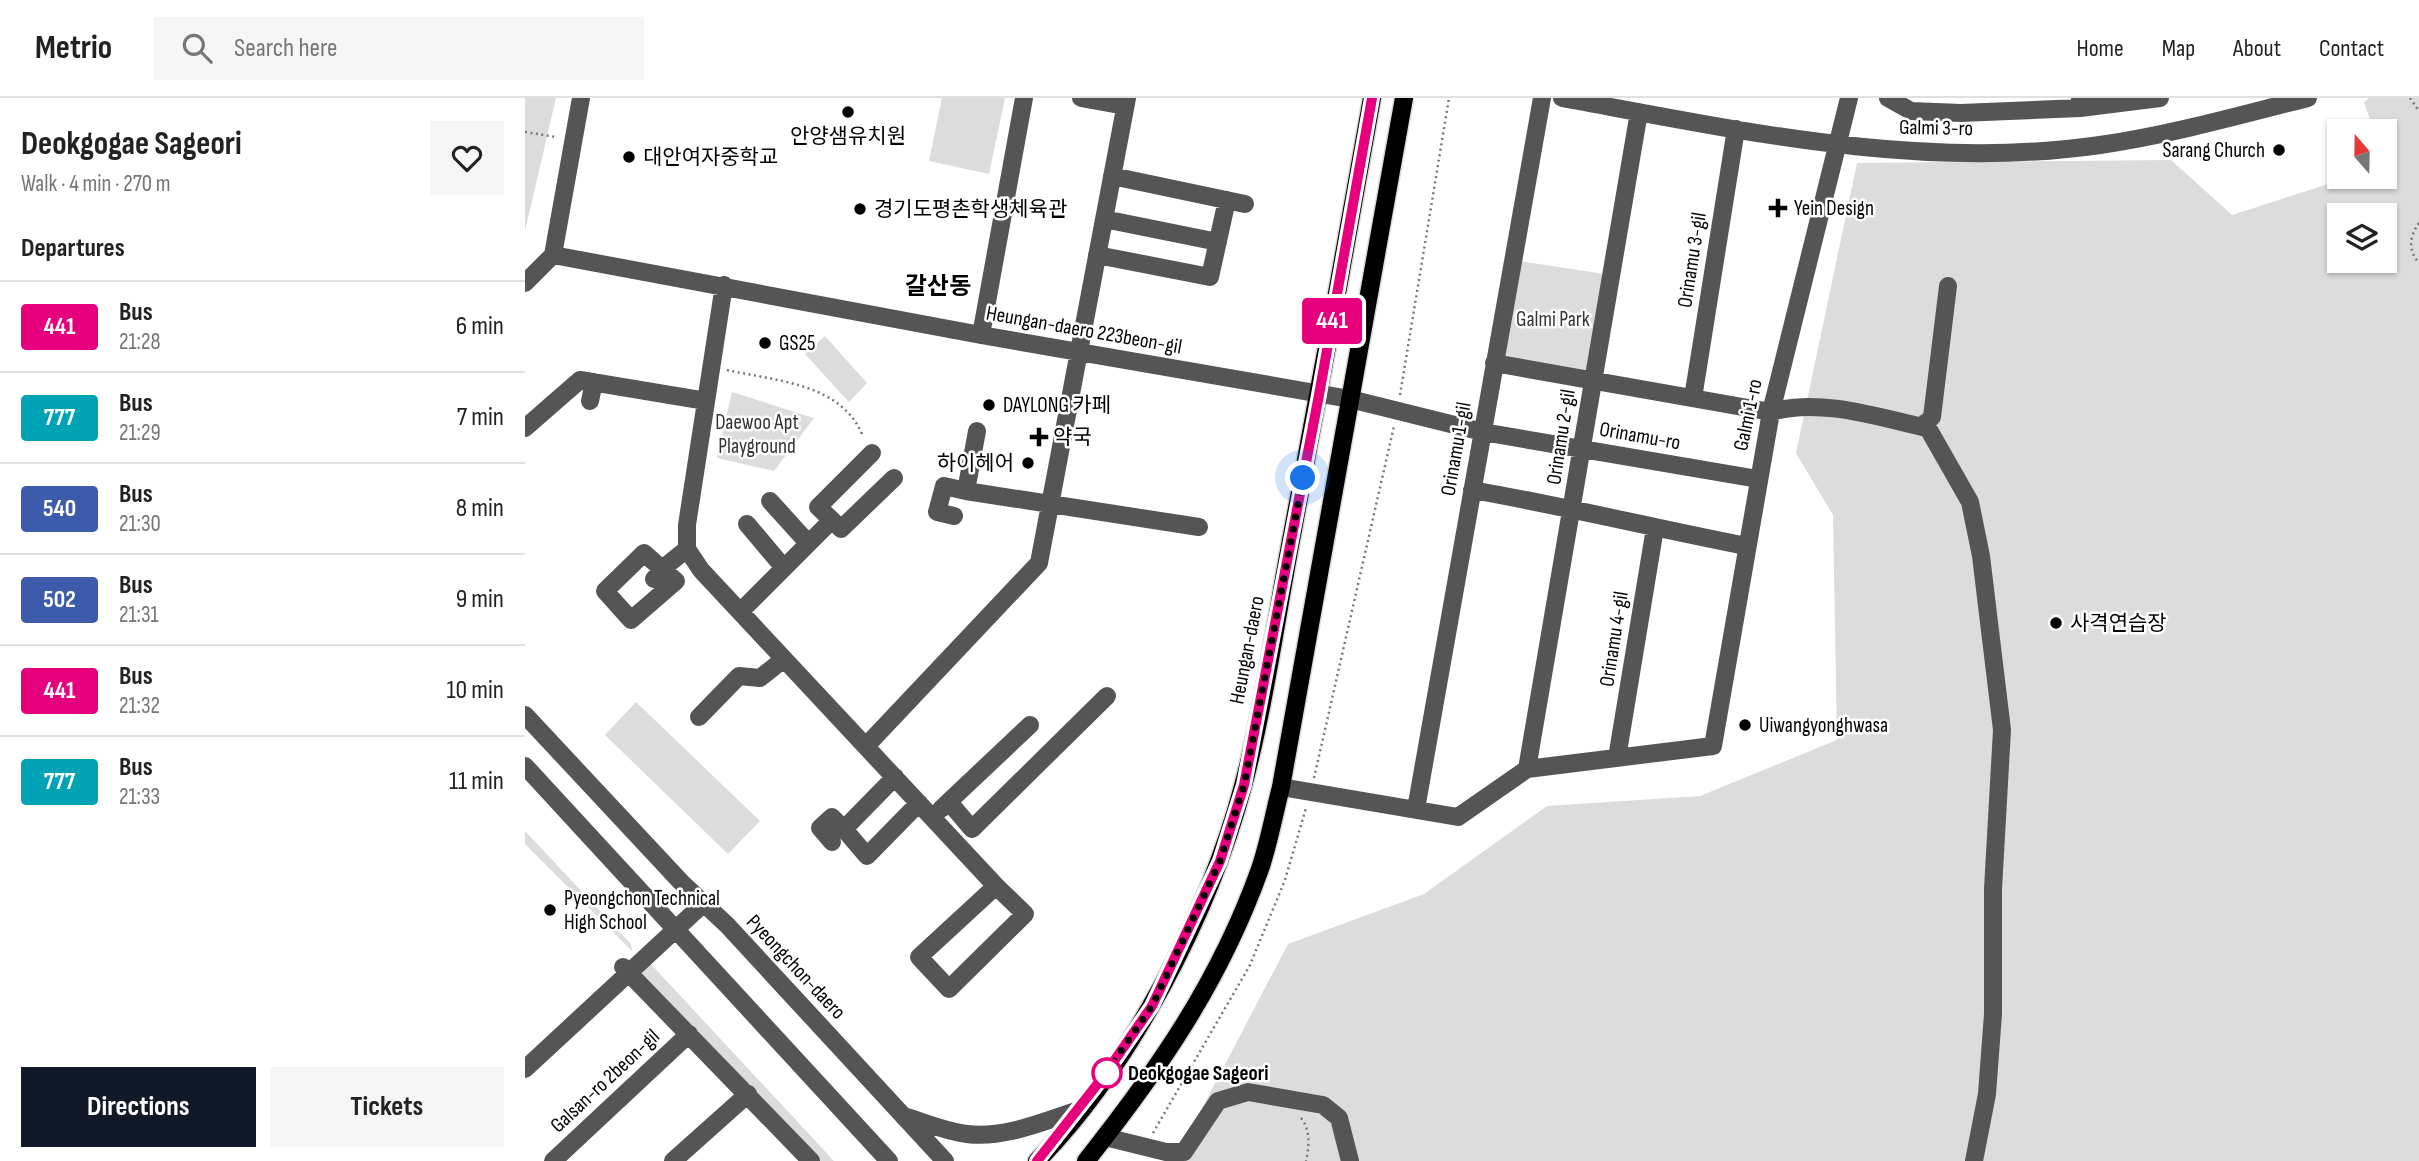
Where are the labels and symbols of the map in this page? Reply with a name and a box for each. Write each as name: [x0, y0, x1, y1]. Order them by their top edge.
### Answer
marker: 안양샘유치원: [840, 104, 856, 120]
street label: Galmi 3-ro: [1899, 115, 1973, 141]
north arrow: [2327, 119, 2397, 189]
place label: 안양샘유치원: [790, 124, 906, 149]
place label: Sarang Church: [2162, 138, 2265, 163]
marker: Sarang Church: [2271, 142, 2287, 158]
place label: 대안여자중학교: [643, 145, 778, 170]
marker: 대안여자중학교: [621, 149, 637, 165]
place label: Yein Design: [1794, 196, 1874, 221]
place label: 경기도평촌학생체육관: [874, 197, 1067, 222]
marker: Yein Design: [1768, 198, 1788, 218]
marker: 경기도평촌학생체육관: [852, 201, 868, 217]
street label: Orinamu 3-gil: [1672, 211, 1712, 309]
district label: 갈산동: [905, 272, 971, 301]
line badge: 441: [1292, 298, 1372, 344]
street label: Heungan-daero 223beon-gil: [984, 300, 1184, 360]
park label: Galmi Park: [1516, 307, 1590, 332]
place label: GS25: [779, 331, 816, 356]
marker: GS25: [757, 335, 773, 351]
street label: Galmi 1-ro: [1728, 377, 1768, 453]
street label: Orinamu 2-gil: [1541, 388, 1581, 486]
place label: DAYLONG 카페: [1003, 393, 1111, 418]
marker: DAYLONG 카페: [981, 397, 997, 413]
street label: Orinamu 1-gil: [1435, 400, 1477, 498]
park label: Daewoo Apt Playground: [715, 410, 799, 459]
street label: Orinamu-ro: [1598, 417, 1682, 455]
place label: 약국: [1053, 425, 1092, 450]
marker: 약국: [1031, 429, 1047, 445]
place label: 하이헤어: [937, 451, 1014, 476]
marker: 하이헤어: [1020, 455, 1036, 471]
your location: [1285, 460, 1320, 495]
street label: Orinamu 4-gil: [1594, 590, 1634, 688]
street label: Heungan-daero: [1224, 594, 1270, 706]
place label: 사격연습장: [2070, 611, 2167, 636]
marker: 사격연습장: [2048, 615, 2064, 631]
place label: Uiwangyonghwasa: [1759, 713, 1888, 738]
marker: Uiwangyonghwasa: [1737, 717, 1753, 733]
place label: Pyeongchon Technical High School: [564, 886, 720, 935]
marker: Pyeongchon Technical High School: [542, 902, 558, 918]
street label: Pyeongchon-daero: [741, 909, 851, 1025]
street label: Galsan-ro 2beon-gil: [545, 1024, 665, 1138]
marker: Deokgogae Sageori: [1092, 1058, 1122, 1088]
place label: Deokgogae Sageori: [1128, 1061, 1268, 1086]

